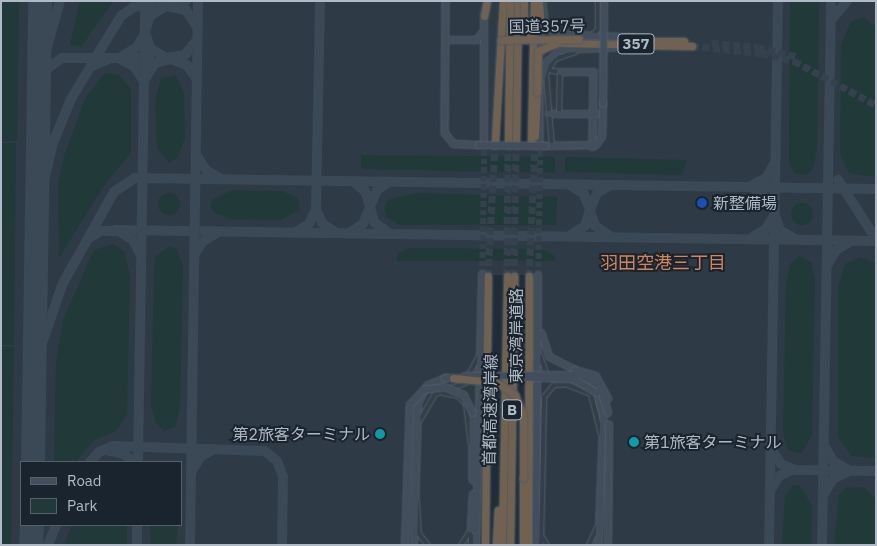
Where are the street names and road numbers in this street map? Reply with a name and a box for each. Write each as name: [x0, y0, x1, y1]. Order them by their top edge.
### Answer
street label: 国道357号: [508, 16, 586, 36]
road number: 357: [617, 32, 655, 56]
street label: 東京湾岸道路: [506, 288, 526, 384]
street label: 首都高速湾岸線: [479, 354, 501, 466]
road number: B: [501, 398, 523, 422]

